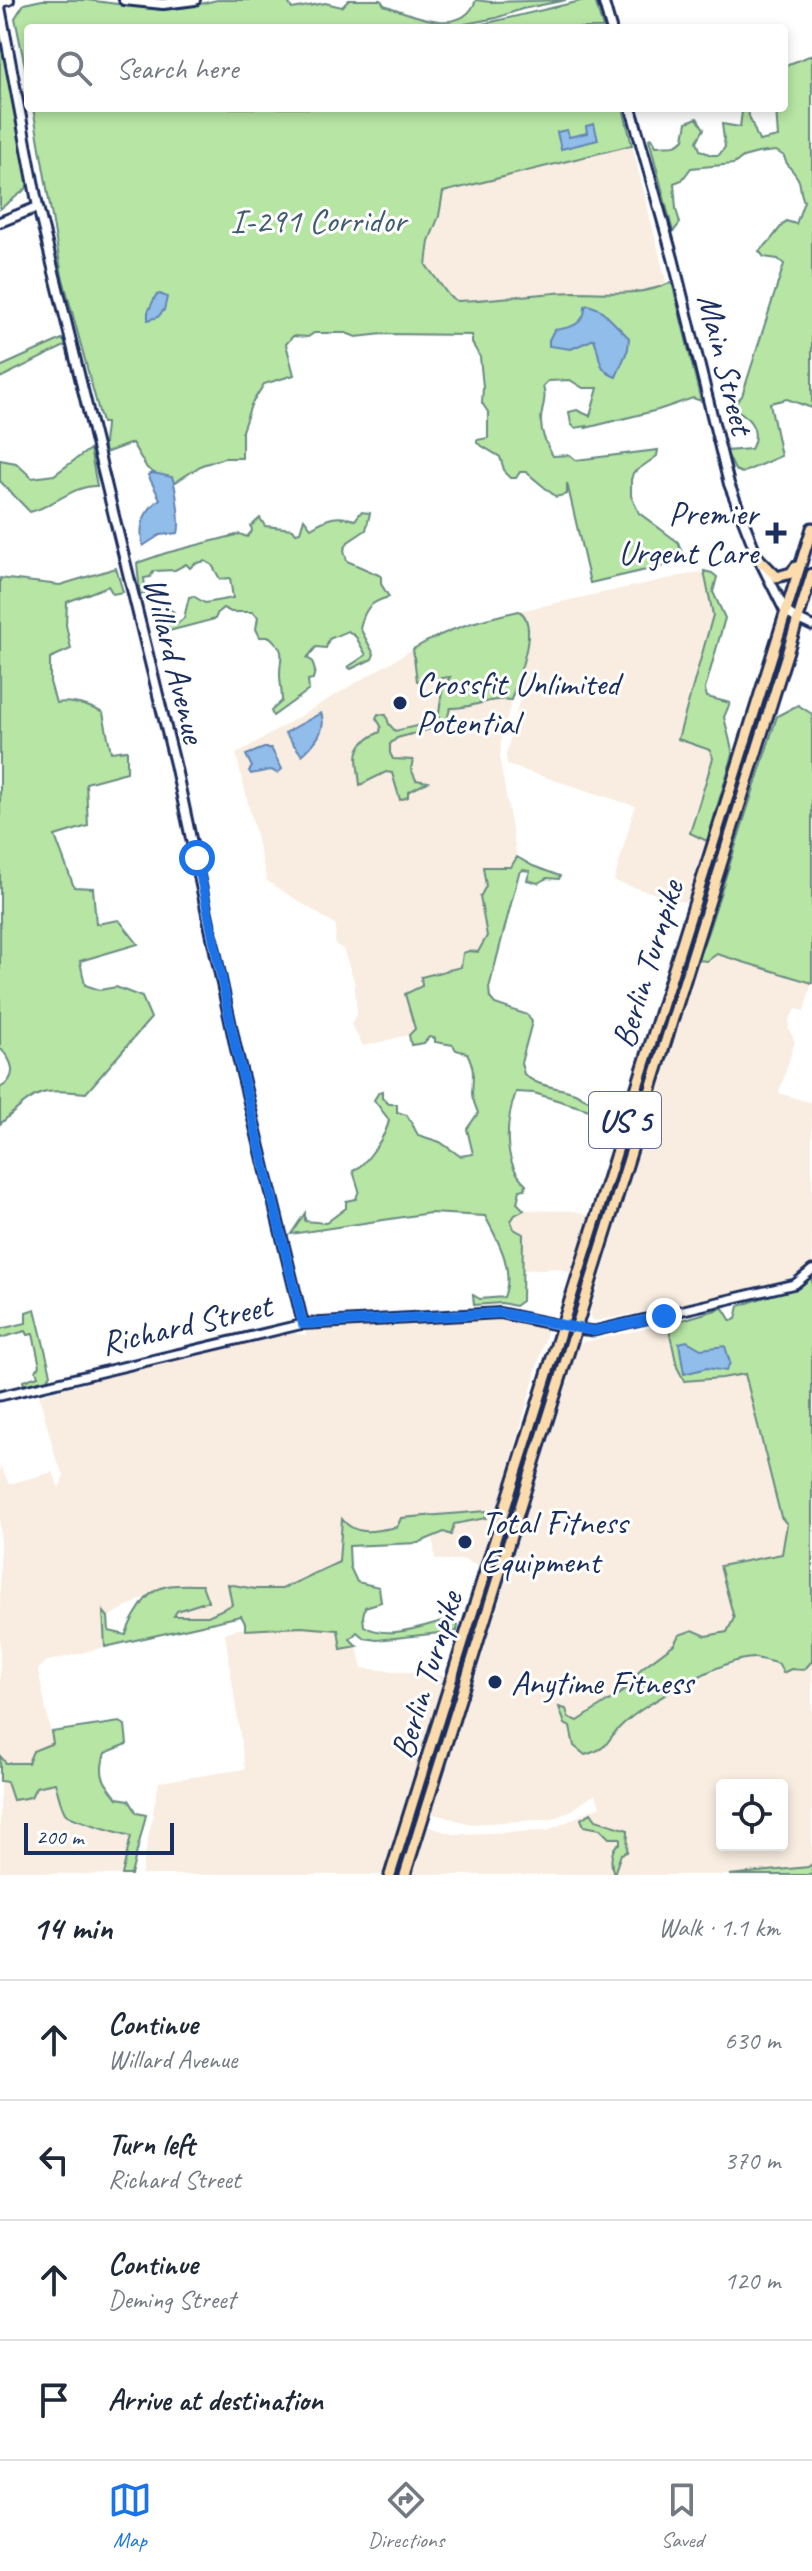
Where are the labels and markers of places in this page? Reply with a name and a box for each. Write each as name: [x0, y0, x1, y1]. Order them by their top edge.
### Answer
place label: Premier Urgent Care: [618, 492, 761, 574]
marker: Premier Urgent Care: [765, 522, 787, 544]
place label: Crossfit Unlimited Potential: [416, 662, 624, 744]
marker: Crossfit Unlimited Potential: [391, 694, 409, 712]
place label: Total Fitness Equipment: [481, 1501, 631, 1583]
marker: Total Fitness Equipment: [456, 1533, 474, 1551]
place label: Anytime Fitness: [511, 1661, 696, 1704]
marker: Anytime Fitness: [486, 1673, 504, 1691]

